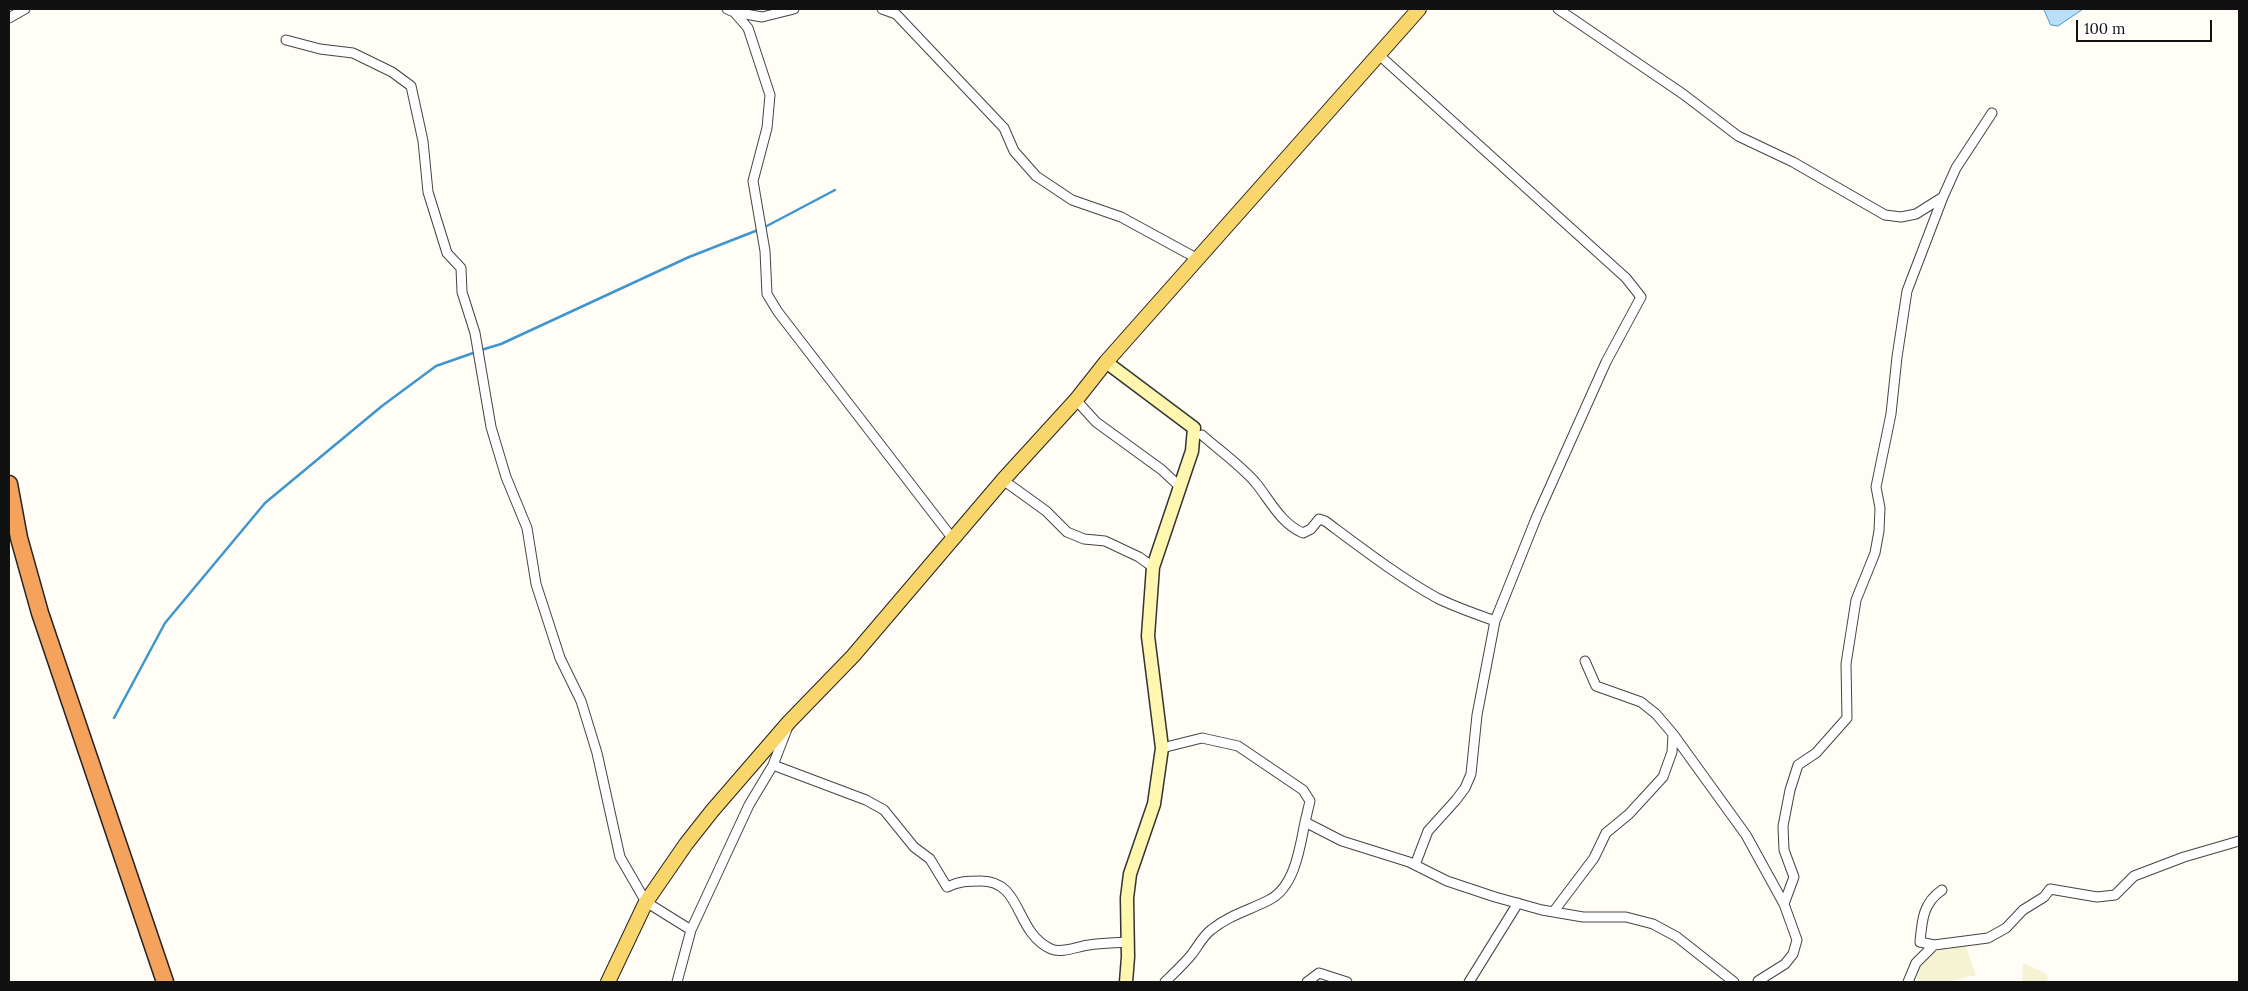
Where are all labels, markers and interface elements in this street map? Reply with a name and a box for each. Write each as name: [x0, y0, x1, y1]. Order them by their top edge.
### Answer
scale bar: [2078, 10, 2214, 42]
text: 100 m: [2084, 19, 2125, 38]

